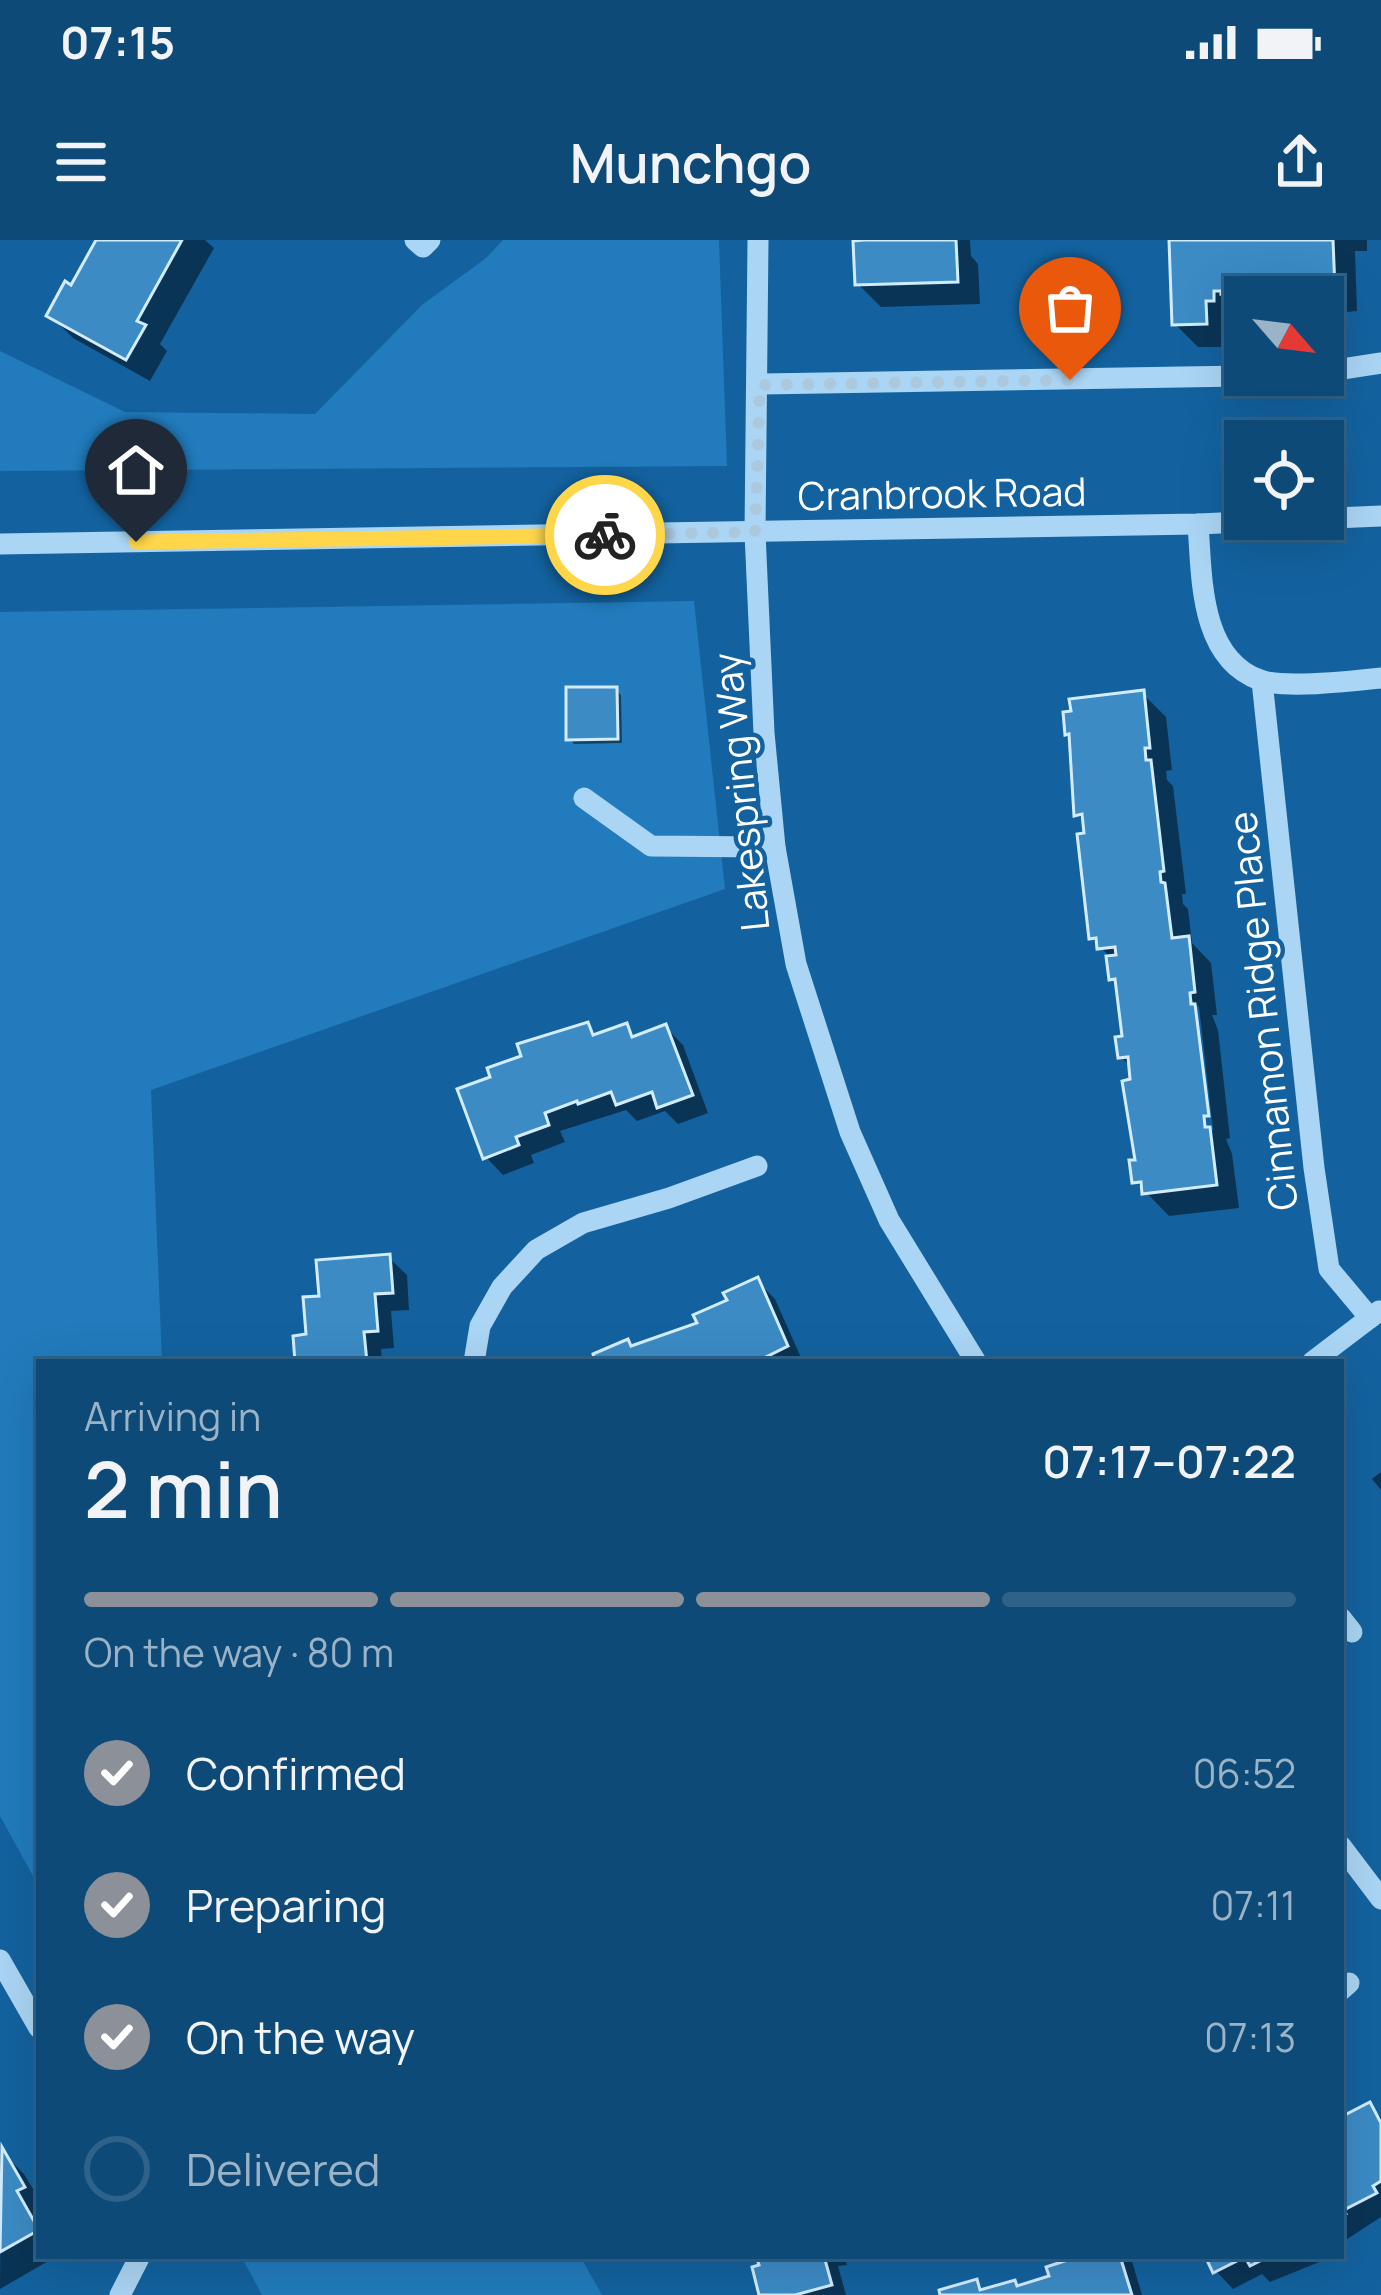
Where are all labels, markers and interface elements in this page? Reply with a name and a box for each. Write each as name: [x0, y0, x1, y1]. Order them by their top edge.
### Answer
text: 07:15: [60, 11, 175, 73]
text: Munchgo: [570, 125, 811, 199]
icon: menu: [48, 129, 114, 195]
icon: share: [1267, 129, 1333, 195]
pin: [1019, 257, 1121, 380]
icon: bag: [1037, 275, 1103, 341]
north arrow: [1224, 276, 1344, 396]
map controls: [1224, 276, 1344, 540]
pin: [85, 419, 187, 542]
button: locate: [1224, 420, 1344, 540]
icon: home: [103, 437, 169, 503]
street label: Cranbrook Road: [797, 463, 1087, 523]
courier: [545, 475, 665, 595]
icon: bike: [572, 502, 638, 568]
street label: Lakespring Way: [699, 650, 781, 934]
street label: Cinnamon Ridge Place: [1214, 809, 1310, 1213]
text: Arriving in: [84, 1389, 261, 1443]
text: 07:17–07:22: [1042, 1430, 1296, 1492]
text: 2 min: [84, 1435, 283, 1541]
text: On the way · 80 m: [84, 1625, 394, 1679]
icon: check: [84, 1740, 150, 1806]
text: Confirmed: [186, 1742, 406, 1804]
text: 06:52: [1193, 1746, 1296, 1800]
icon: check: [84, 1872, 150, 1938]
text: Preparing: [186, 1874, 386, 1936]
text: 07:11: [1211, 1878, 1296, 1932]
icon: check: [84, 2004, 150, 2070]
text: On the way: [186, 2006, 415, 2068]
text: 07:13: [1204, 2010, 1296, 2064]
text: Delivered: [186, 2138, 381, 2200]

